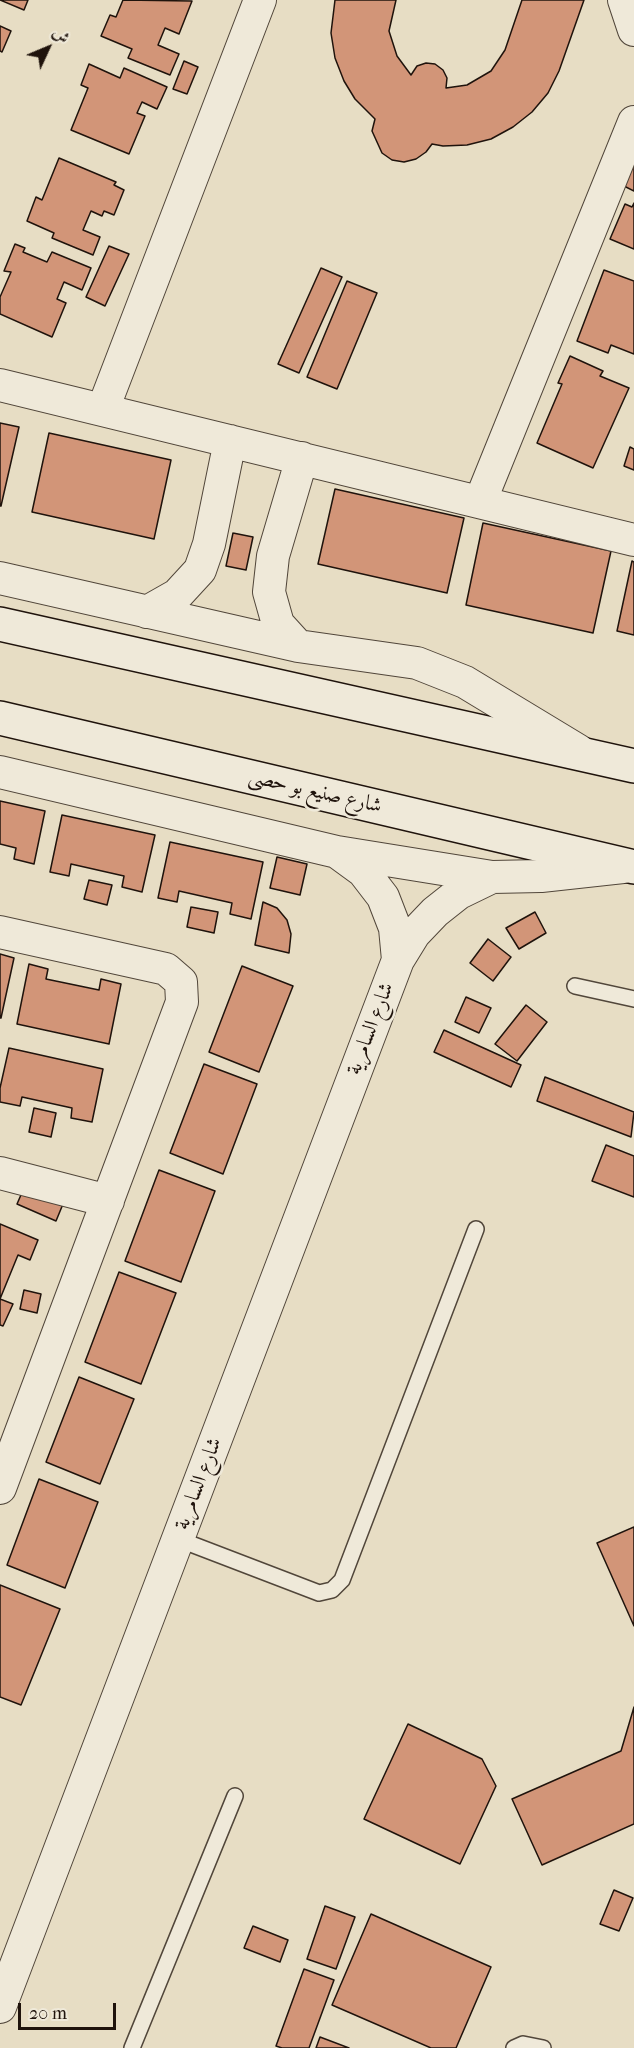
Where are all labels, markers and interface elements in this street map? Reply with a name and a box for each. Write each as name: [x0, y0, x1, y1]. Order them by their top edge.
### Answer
north arrow: [18, 18, 78, 78]
text: ش: [49, 23, 74, 47]
street label: شارع صنيع بو حصى: [246, 764, 384, 820]
street label: شارع السامرية: [342, 979, 400, 1079]
street label: شارع السامرية: [170, 1434, 228, 1534]
scale bar: [21, 1991, 118, 2029]
text: 20 m: [29, 2003, 67, 2024]

